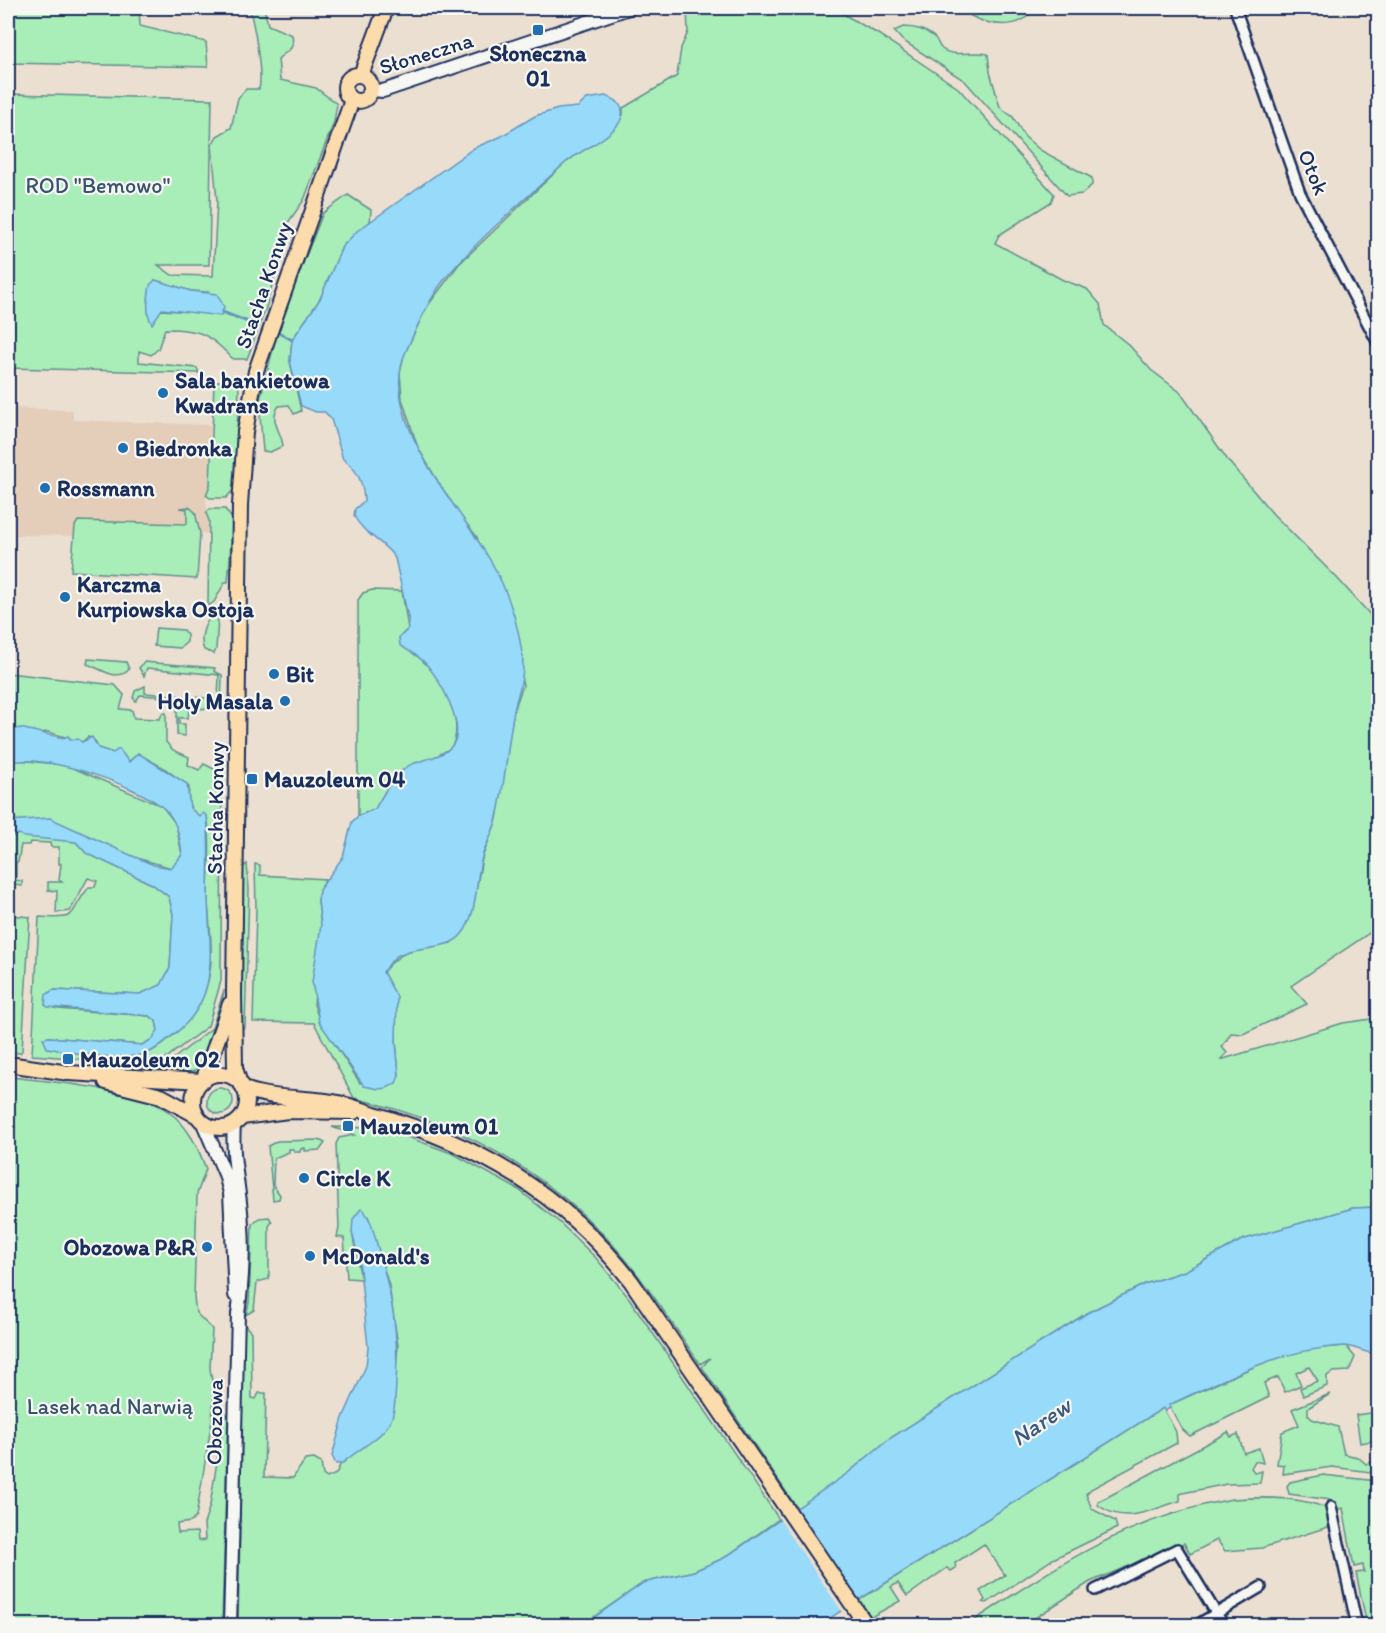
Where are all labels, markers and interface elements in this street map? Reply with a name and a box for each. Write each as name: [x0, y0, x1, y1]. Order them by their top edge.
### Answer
marker: Słoneczna 01: [531, 23, 545, 37]
street label: Słoneczna: [376, 26, 477, 81]
place label: Słoneczna 01: [490, 40, 587, 92]
street label: Otok: [1292, 145, 1335, 199]
park label: ROD "Bemowo": [26, 172, 170, 199]
street label: Stacha Konwy: [229, 218, 298, 352]
place label: Sala bankietowa Kwadrans: [175, 367, 330, 419]
marker: Sala bankietowa Kwadrans: [156, 386, 170, 400]
place label: Biedronka: [135, 435, 233, 462]
marker: Biedronka: [116, 441, 130, 455]
place label: Rossmann: [57, 475, 155, 502]
marker: Rossmann: [38, 481, 52, 495]
place label: Karczma Kurpiowska Ostoja: [77, 571, 254, 623]
marker: Karczma Kurpiowska Ostoja: [58, 590, 72, 604]
place label: Bit: [286, 661, 315, 688]
marker: Bit: [267, 667, 281, 681]
place label: Holy Masala: [157, 688, 274, 715]
marker: Holy Masala: [278, 694, 292, 708]
street label: Stacha Konwy: [201, 741, 230, 875]
place label: Mauzoleum 04: [264, 766, 406, 793]
marker: Mauzoleum 04: [245, 772, 259, 786]
place label: Mauzoleum 02: [80, 1046, 220, 1073]
marker: Mauzoleum 02: [61, 1052, 75, 1066]
place label: Mauzoleum 01: [360, 1113, 499, 1140]
marker: Mauzoleum 01: [341, 1119, 355, 1133]
place label: Circle K: [316, 1165, 391, 1192]
marker: Circle K: [297, 1171, 311, 1185]
place label: Obozowa P&R: [63, 1234, 195, 1261]
marker: Obozowa P&R: [200, 1240, 214, 1254]
place label: McDonald's: [322, 1243, 430, 1270]
marker: McDonald's: [303, 1249, 317, 1263]
street label: Obozowa: [200, 1378, 229, 1465]
water label: Narew: [1005, 1390, 1078, 1452]
park label: Lasek nad Narwią: [27, 1393, 194, 1420]

